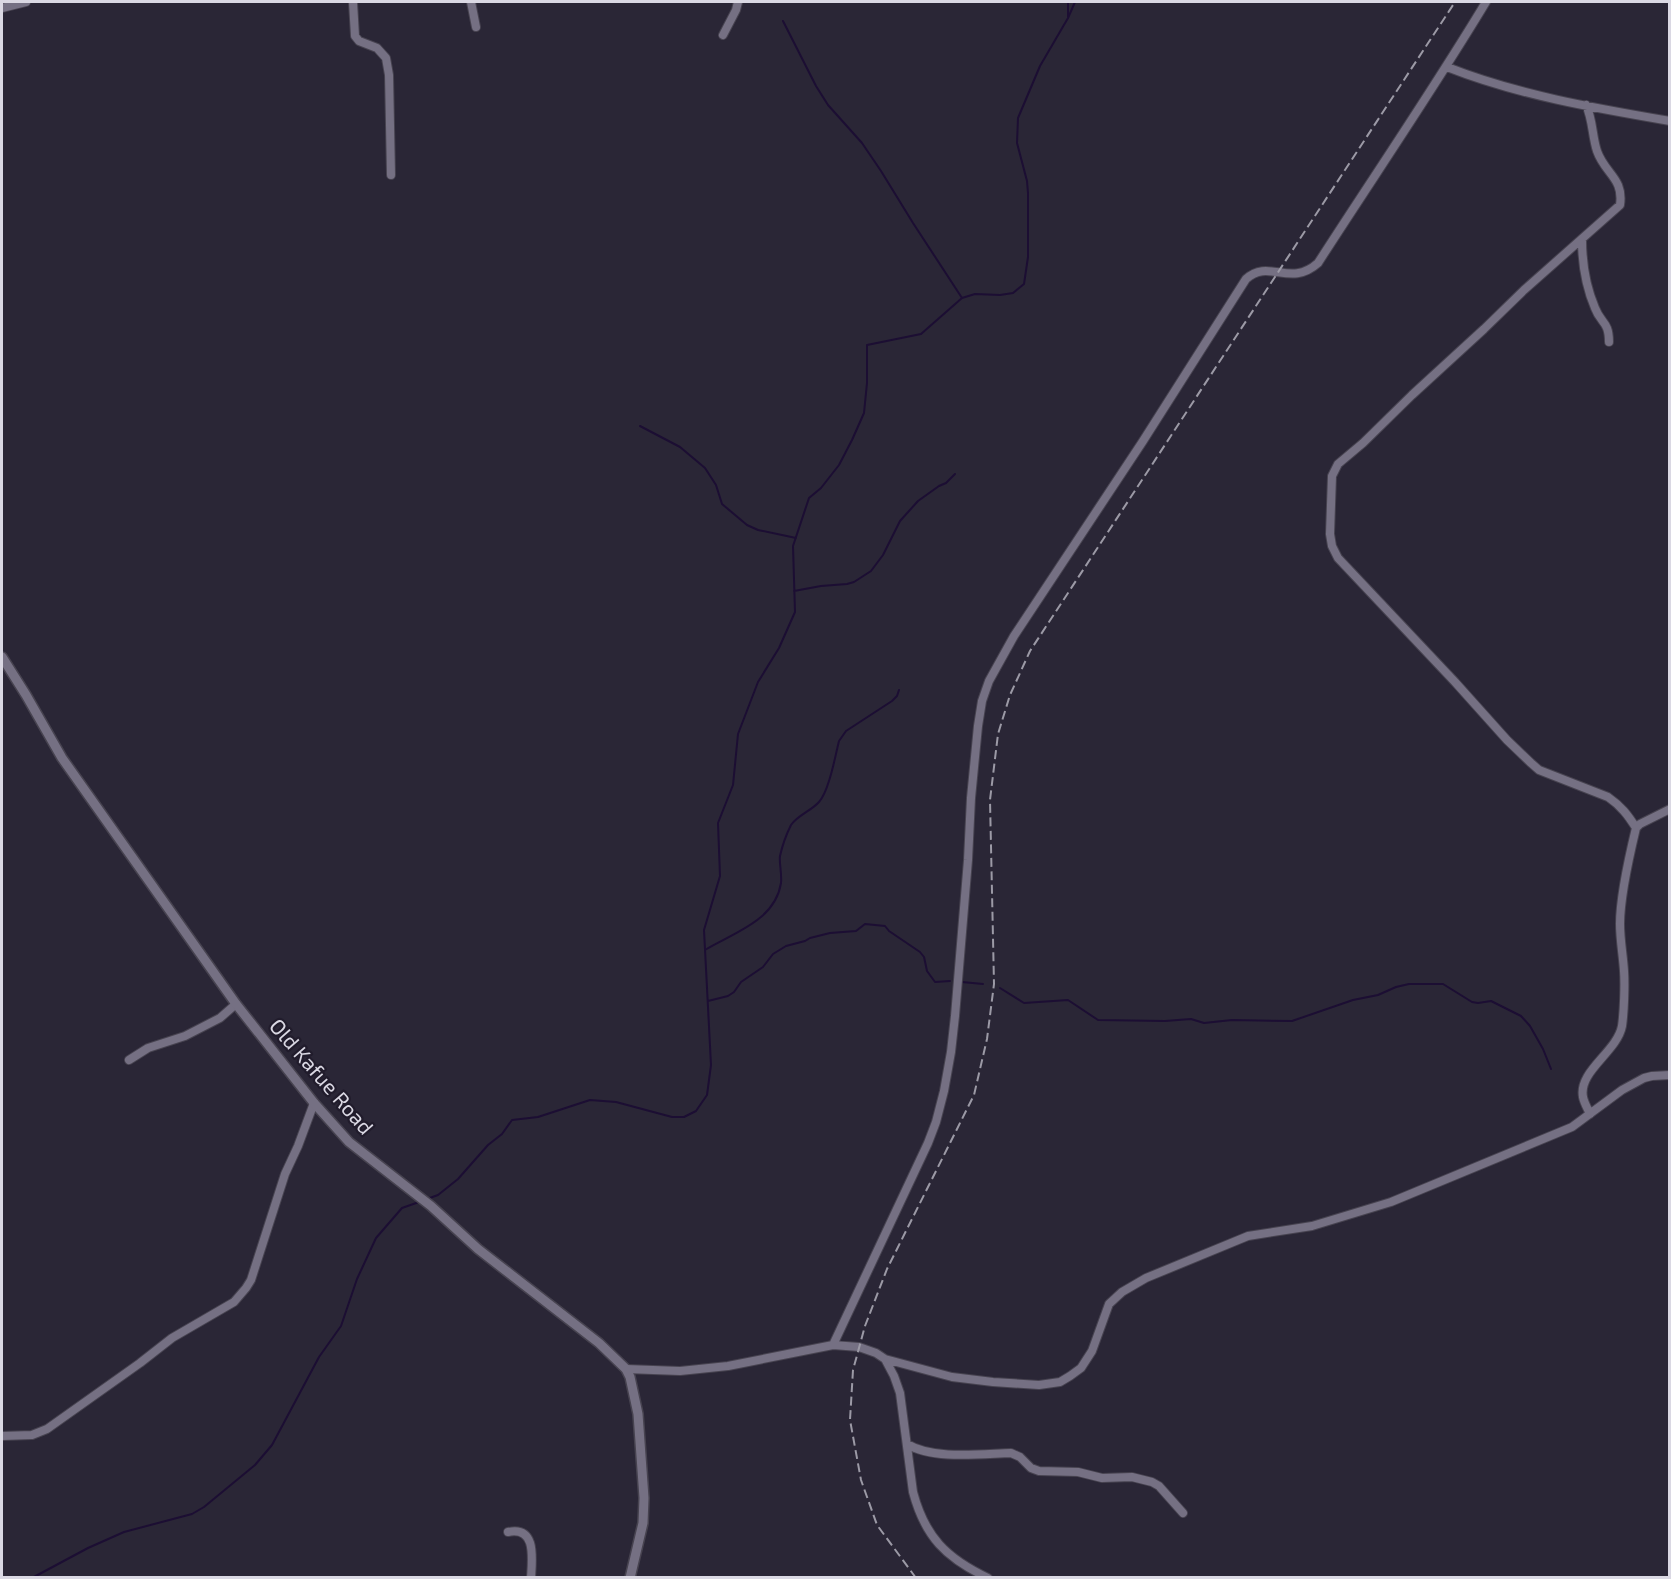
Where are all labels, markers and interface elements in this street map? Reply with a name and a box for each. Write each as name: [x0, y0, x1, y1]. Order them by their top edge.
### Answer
street label: Old Kafue Road: [265, 1013, 379, 1139]

